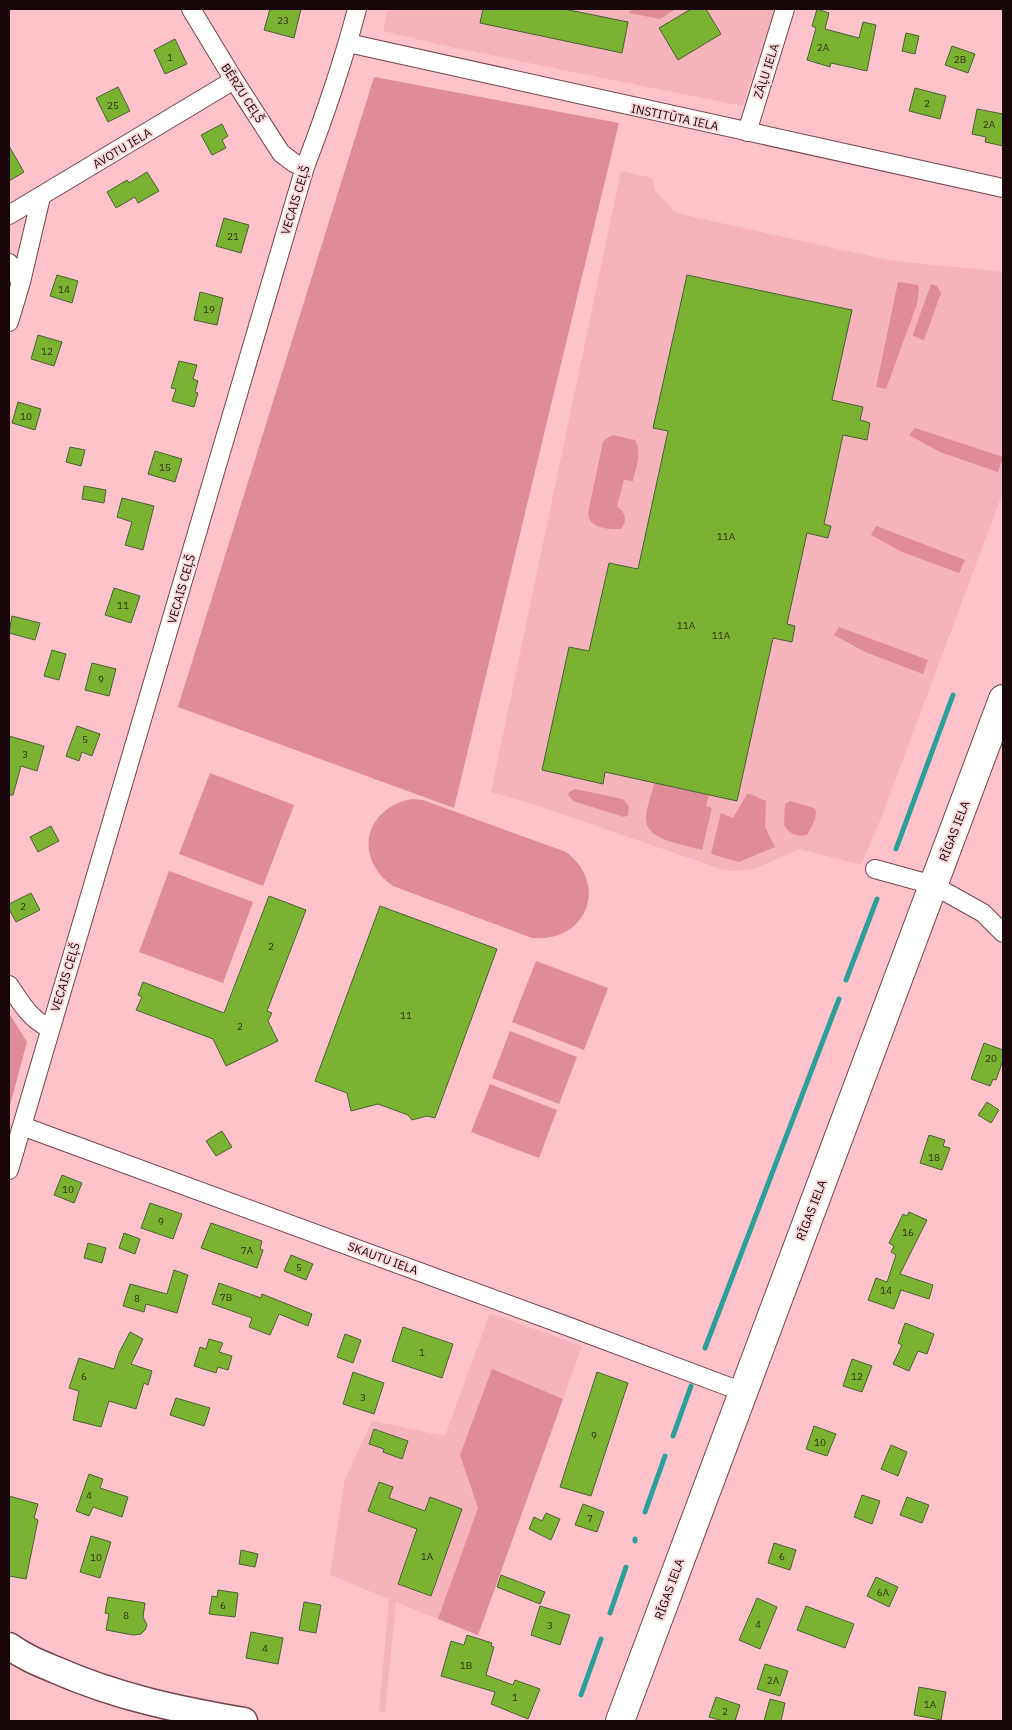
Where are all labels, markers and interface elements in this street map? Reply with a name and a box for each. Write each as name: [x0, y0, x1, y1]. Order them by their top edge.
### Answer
house number: 23: [277, 14, 289, 27]
street label: ZĀĻU IELA: [750, 41, 782, 100]
house number: 2A: [817, 41, 830, 54]
house number: 1: [167, 51, 173, 64]
house number: 2B: [954, 53, 966, 66]
street label: BĒRZU CEĻŠ: [218, 60, 268, 126]
house number: 2: [924, 97, 930, 110]
house number: 25: [107, 99, 119, 112]
street label: INSTITŪTA IELA: [630, 100, 720, 134]
house number: 2A: [983, 118, 996, 131]
street label: AVOTU IELA: [90, 124, 154, 171]
street label: VECAIS CEĻŠ: [277, 164, 313, 236]
house number: 21: [227, 230, 239, 243]
house number: 14: [58, 283, 70, 296]
house number: 19: [203, 303, 215, 316]
house number: 12: [41, 345, 53, 358]
house number: 10: [20, 410, 32, 423]
house number: 15: [159, 461, 171, 474]
house number: 11A: [717, 530, 736, 543]
street label: VECAIS CEĻŠ: [164, 553, 198, 625]
house number: 11: [117, 599, 129, 612]
house number: 11A: [677, 619, 696, 632]
house number: 11A: [712, 629, 731, 642]
house number: 9: [98, 673, 104, 686]
house number: 5: [82, 733, 88, 746]
house number: 3: [22, 748, 28, 761]
street label: RĪGAS IELA: [936, 798, 973, 864]
house number: 2: [20, 900, 26, 913]
house number: 2: [268, 940, 274, 953]
street label: VECAIS CEĻŠ: [47, 941, 83, 1013]
house number: 11: [400, 1009, 412, 1022]
house number: 2: [237, 1020, 243, 1033]
house number: 20: [985, 1052, 997, 1065]
house number: 18: [928, 1151, 940, 1164]
street label: RĪGAS IELA: [793, 1177, 830, 1243]
house number: 10: [62, 1183, 74, 1196]
house number: 9: [158, 1215, 164, 1228]
house number: 16: [902, 1226, 914, 1239]
street label: SKAUTU IELA: [346, 1238, 421, 1278]
house number: 7A: [241, 1244, 254, 1257]
house number: 5: [296, 1261, 302, 1274]
house number: 14: [880, 1284, 892, 1297]
house number: 7B: [220, 1291, 232, 1304]
house number: 8: [134, 1292, 140, 1305]
house number: 1: [419, 1346, 425, 1359]
house number: 6: [81, 1370, 87, 1383]
house number: 12: [851, 1370, 863, 1383]
house number: 3: [360, 1391, 366, 1404]
house number: 9: [591, 1429, 597, 1442]
house number: 10: [814, 1436, 826, 1449]
house number: 4: [86, 1489, 92, 1502]
house number: 7: [587, 1512, 593, 1525]
house number: 1A: [421, 1550, 434, 1563]
house number: 6: [779, 1550, 785, 1563]
house number: 10: [90, 1551, 102, 1564]
street label: RĪGAS IELA: [651, 1556, 687, 1622]
house number: 6A: [877, 1586, 890, 1599]
house number: 6: [220, 1599, 226, 1612]
house number: 8: [123, 1609, 129, 1622]
house number: 4: [755, 1618, 761, 1631]
house number: 3: [547, 1619, 553, 1632]
house number: 4: [262, 1642, 268, 1655]
house number: 1B: [460, 1659, 472, 1672]
house number: 2A: [767, 1674, 780, 1687]
house number: 1: [512, 1691, 518, 1704]
house number: 1A: [924, 1698, 937, 1711]
house number: 2: [722, 1705, 728, 1718]

